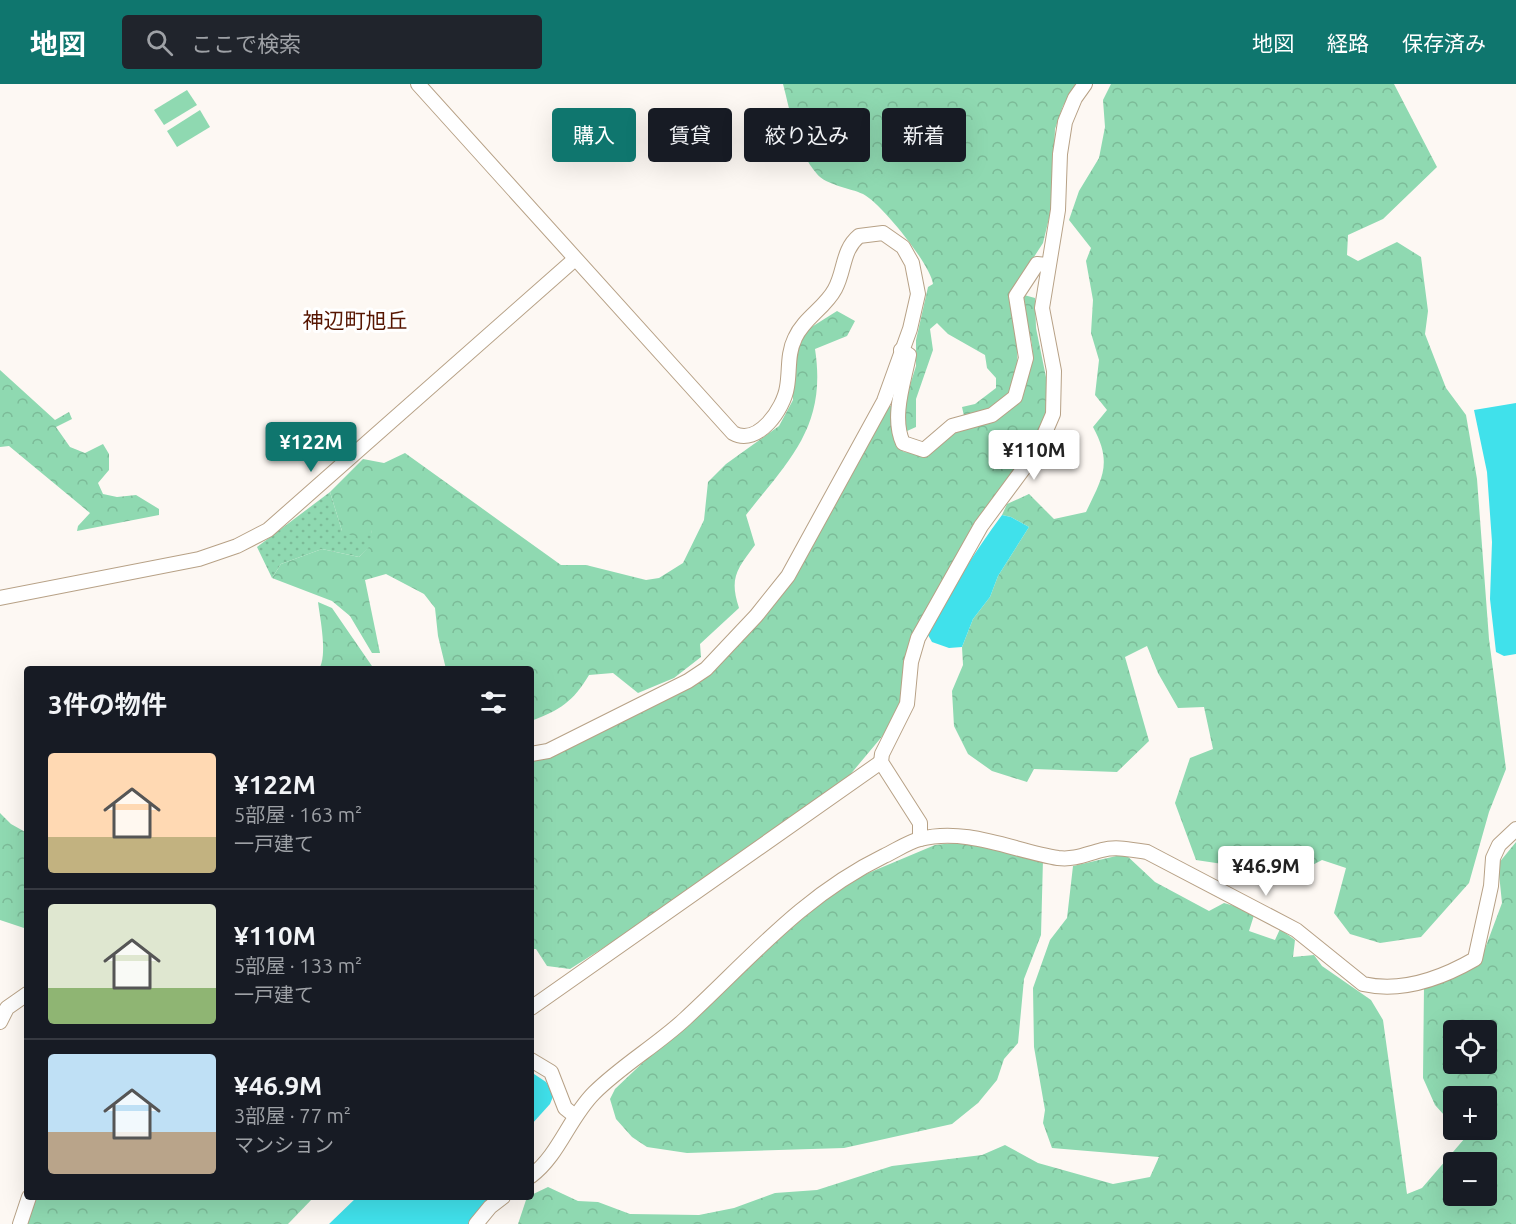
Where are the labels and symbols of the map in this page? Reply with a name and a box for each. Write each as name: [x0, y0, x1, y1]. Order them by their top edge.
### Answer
district label: 神辺町旭丘: [303, 308, 408, 332]
pin: ¥122M: [269, 422, 353, 473]
pin: ¥110M: [992, 430, 1076, 481]
pin: ¥46.9M: [1217, 846, 1315, 897]

